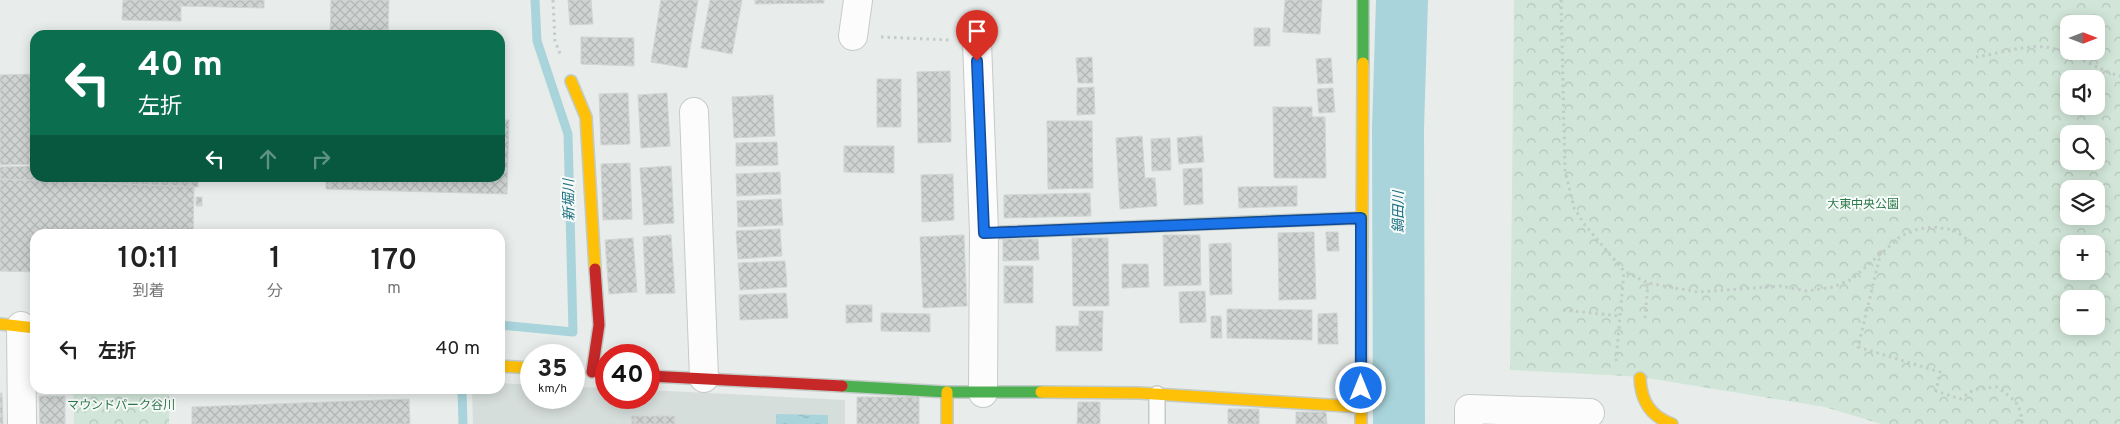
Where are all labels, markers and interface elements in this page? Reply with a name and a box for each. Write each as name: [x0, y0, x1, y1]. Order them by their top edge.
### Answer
pin: [956, 10, 998, 61]
north arrow: [2060, 15, 2105, 60]
map controls: [2060, 15, 2105, 335]
icon: arrive: [963, 17, 991, 45]
text: 40 m: [138, 44, 223, 88]
icon: left: [55, 50, 120, 115]
button: sound: [2060, 70, 2105, 115]
text: 左折: [138, 94, 182, 121]
button: search: [2060, 125, 2105, 170]
icon: left: [201, 145, 229, 173]
icon: ahead: [254, 145, 282, 173]
icon: right: [307, 145, 335, 173]
water label: 新堀川: [561, 177, 579, 221]
button: layers: [2060, 180, 2105, 225]
water label: 鍋田川: [1391, 189, 1408, 233]
park label: 大東中央公園: [1827, 197, 1899, 213]
button: +: [2060, 235, 2105, 280]
text: 10:11: [118, 241, 179, 278]
text: 1: [269, 241, 281, 278]
text: 170: [371, 243, 417, 280]
text: m: [387, 279, 401, 299]
text: 到着: [132, 282, 165, 302]
text: 分: [267, 282, 283, 302]
button: −: [2060, 290, 2105, 335]
icon: left: [55, 335, 83, 363]
text: 40 m: [435, 337, 480, 361]
text: 左折: [98, 340, 136, 364]
speed limit sign: 40: [595, 344, 660, 409]
text: 35: [537, 354, 568, 386]
position arrow: [1334, 361, 1386, 413]
text: km/h: [538, 381, 567, 397]
park label: マウンドパーク谷川: [67, 398, 175, 414]

